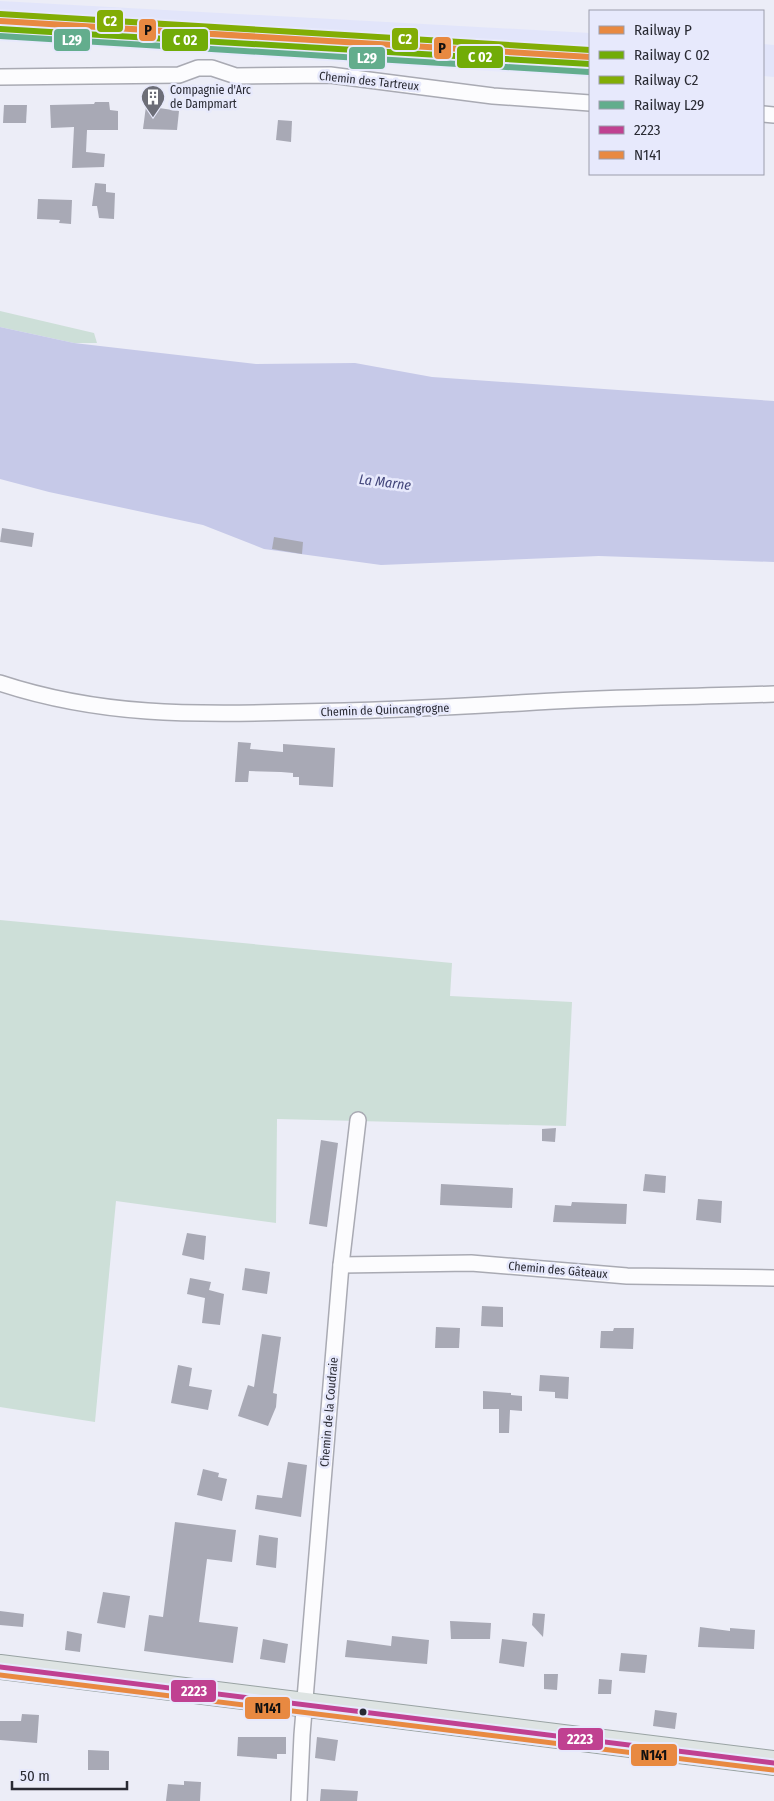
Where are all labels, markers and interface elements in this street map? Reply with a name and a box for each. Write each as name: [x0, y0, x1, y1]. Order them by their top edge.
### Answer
line badge: C2: [96, 9, 124, 33]
legend: [589, 10, 764, 175]
text: C2: [103, 13, 117, 30]
line badge: P: [138, 18, 157, 42]
text: Railway P: [634, 21, 692, 39]
text: P: [144, 22, 152, 39]
line badge: C2: [391, 27, 419, 51]
line badge: L29: [53, 28, 91, 52]
line badge: C 02: [161, 28, 209, 52]
text: C2: [398, 31, 412, 48]
text: L29: [62, 32, 82, 49]
text: C 02: [173, 32, 198, 49]
line badge: P: [433, 36, 452, 60]
text: P: [438, 40, 446, 57]
line badge: C 02: [456, 45, 504, 69]
line badge: L29: [348, 46, 386, 70]
text: Railway C 02: [634, 46, 710, 64]
text: C 02: [468, 49, 493, 66]
text: L29: [357, 50, 377, 67]
street label: Chemin des Tartreux: [318, 69, 420, 93]
text: Railway C2: [634, 71, 699, 89]
place label: Compagnie d'Arc de Dampmart: [170, 83, 251, 111]
building icon: Compagnie d'Arc de Dampmart: [140, 84, 166, 118]
text: Railway L29: [634, 96, 704, 114]
text: 2223: [634, 121, 661, 139]
text: N141: [634, 146, 661, 164]
water label: La Marne: [358, 471, 412, 494]
street label: Chemin de Quincangrogne: [320, 701, 450, 719]
street label: Chemin des Gâteaux: [508, 1259, 609, 1281]
street label: Chemin de la Coudraie: [317, 1356, 341, 1467]
line badge: 2223: [170, 1679, 217, 1703]
text: 2223: [180, 1683, 207, 1700]
line badge: N141: [244, 1696, 291, 1720]
text: N141: [255, 1700, 281, 1717]
unlabelled marker: [358, 1707, 368, 1717]
line badge: 2223: [557, 1727, 604, 1751]
text: 2223: [566, 1731, 593, 1748]
line badge: N141: [630, 1743, 678, 1767]
text: N141: [641, 1747, 667, 1764]
scale bar: [12, 1758, 128, 1790]
text: 50 m: [20, 1767, 50, 1785]

